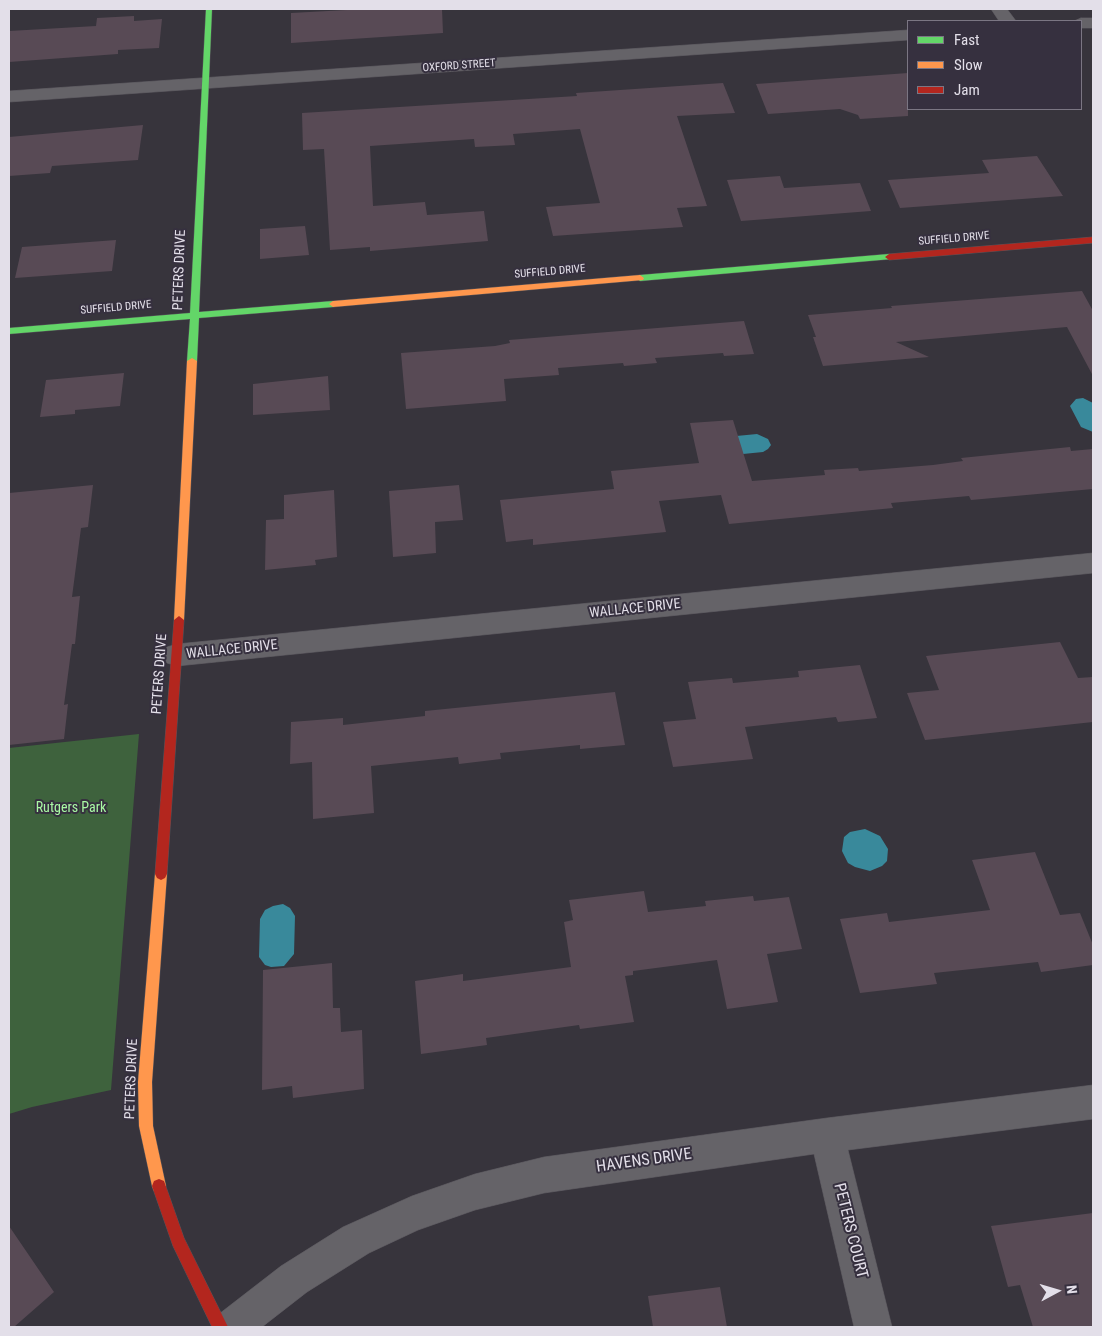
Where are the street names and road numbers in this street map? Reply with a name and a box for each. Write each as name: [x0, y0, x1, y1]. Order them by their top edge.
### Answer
street label: OXFORD STREET: [422, 57, 496, 75]
street label: PETERS DRIVE: [170, 229, 190, 311]
street label: SUFFIELD DRIVE: [918, 229, 990, 249]
street label: SUFFIELD DRIVE: [514, 262, 586, 282]
street label: SUFFIELD DRIVE: [80, 298, 152, 318]
street label: WALLACE DRIVE: [589, 596, 681, 622]
street label: PETERS DRIVE: [149, 633, 171, 715]
street label: WALLACE DRIVE: [186, 637, 278, 663]
street label: PETERS DRIVE: [122, 1038, 142, 1120]
street label: HAVENS DRIVE: [595, 1145, 693, 1177]
street label: PETERS COURT: [829, 1181, 871, 1281]

